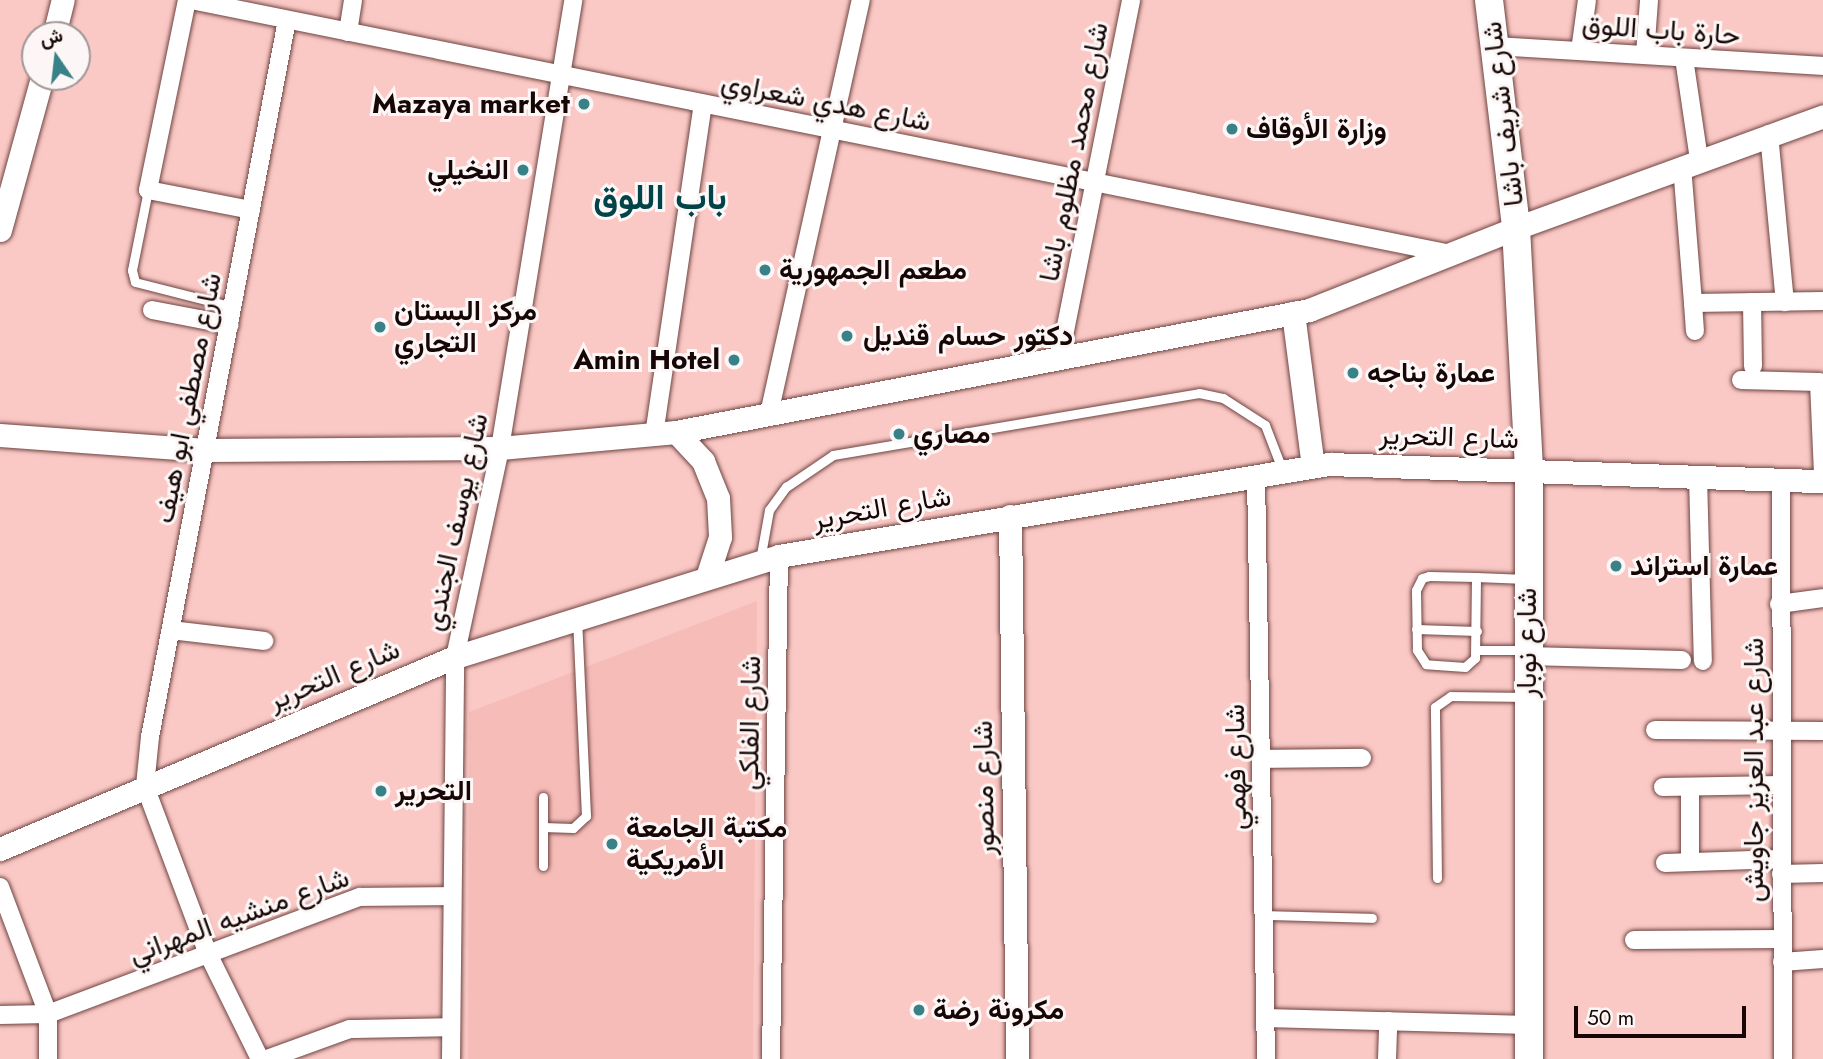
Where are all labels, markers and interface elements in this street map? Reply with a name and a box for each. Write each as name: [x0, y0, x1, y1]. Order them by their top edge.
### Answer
street label: حارة باب اللوق: [1581, 8, 1741, 52]
street label: شارع محمد مظلوم باشا: [1032, 20, 1116, 284]
street label: شارع شريف باشا: [1475, 20, 1531, 208]
north arrow: [21, 21, 91, 91]
text: ش: [37, 21, 66, 53]
street label: شارع هدي شعراوي: [718, 65, 934, 139]
place label: Mazaya market: [372, 87, 570, 121]
marker: Mazaya market: [576, 96, 592, 112]
place label: وزارة الأوقاف: [1246, 112, 1387, 146]
marker: وزارة الأوقاف: [1224, 121, 1240, 137]
place label: النخيلي: [427, 153, 509, 187]
marker: النخيلي: [515, 162, 531, 178]
district label: باب اللوق: [593, 176, 727, 218]
place label: مطعم الجمهورية: [779, 253, 967, 287]
marker: مطعم الجمهورية: [757, 262, 773, 278]
street label: شارع مصطفي ابو هيف: [147, 270, 229, 526]
place label: مركز البستان التجاري: [394, 294, 537, 360]
marker: مركز البستان التجاري: [372, 319, 388, 335]
place label: دكتور حسام قنديل: [863, 319, 1073, 353]
marker: دكتور حسام قنديل: [837, 326, 857, 346]
place label: Amin Hotel: [573, 343, 720, 377]
marker: Amin Hotel: [726, 352, 742, 368]
place label: عمارة بناجه: [1367, 356, 1495, 390]
marker: عمارة بناجه: [1345, 365, 1361, 381]
street label: شارع يوسف الجندي: [417, 410, 495, 634]
place label: مصاري: [913, 417, 990, 451]
street label: شارع التحرير: [1379, 418, 1519, 456]
marker: مصاري: [891, 426, 907, 442]
street label: شارع التحرير: [810, 479, 954, 537]
place label: عمارة استراند: [1630, 549, 1778, 583]
marker: عمارة استراند: [1608, 558, 1624, 574]
street label: شارع نوبار: [1510, 588, 1544, 698]
street label: شارع التحرير: [263, 632, 405, 718]
street label: شارع عبد العزيز جاويش: [1737, 638, 1771, 902]
street label: شارع الفلكي: [732, 655, 768, 791]
street label: شارع فهمي: [1218, 704, 1254, 830]
street label: شارع منصور: [966, 720, 1002, 856]
place label: التحرير: [395, 774, 472, 808]
marker: التحرير: [373, 783, 389, 799]
place label: مكتبة الجامعة الأمريكية: [626, 811, 787, 877]
marker: مكتبة الجامعة الأمريكية: [604, 836, 620, 852]
street label: شارع منشيه المهراني: [124, 861, 354, 971]
scale bar: [1578, 992, 1750, 1036]
place label: مكرونة رضة: [933, 993, 1064, 1027]
marker: مكرونة رضة: [911, 1002, 927, 1018]
text: 50 m: [1587, 1003, 1634, 1033]

